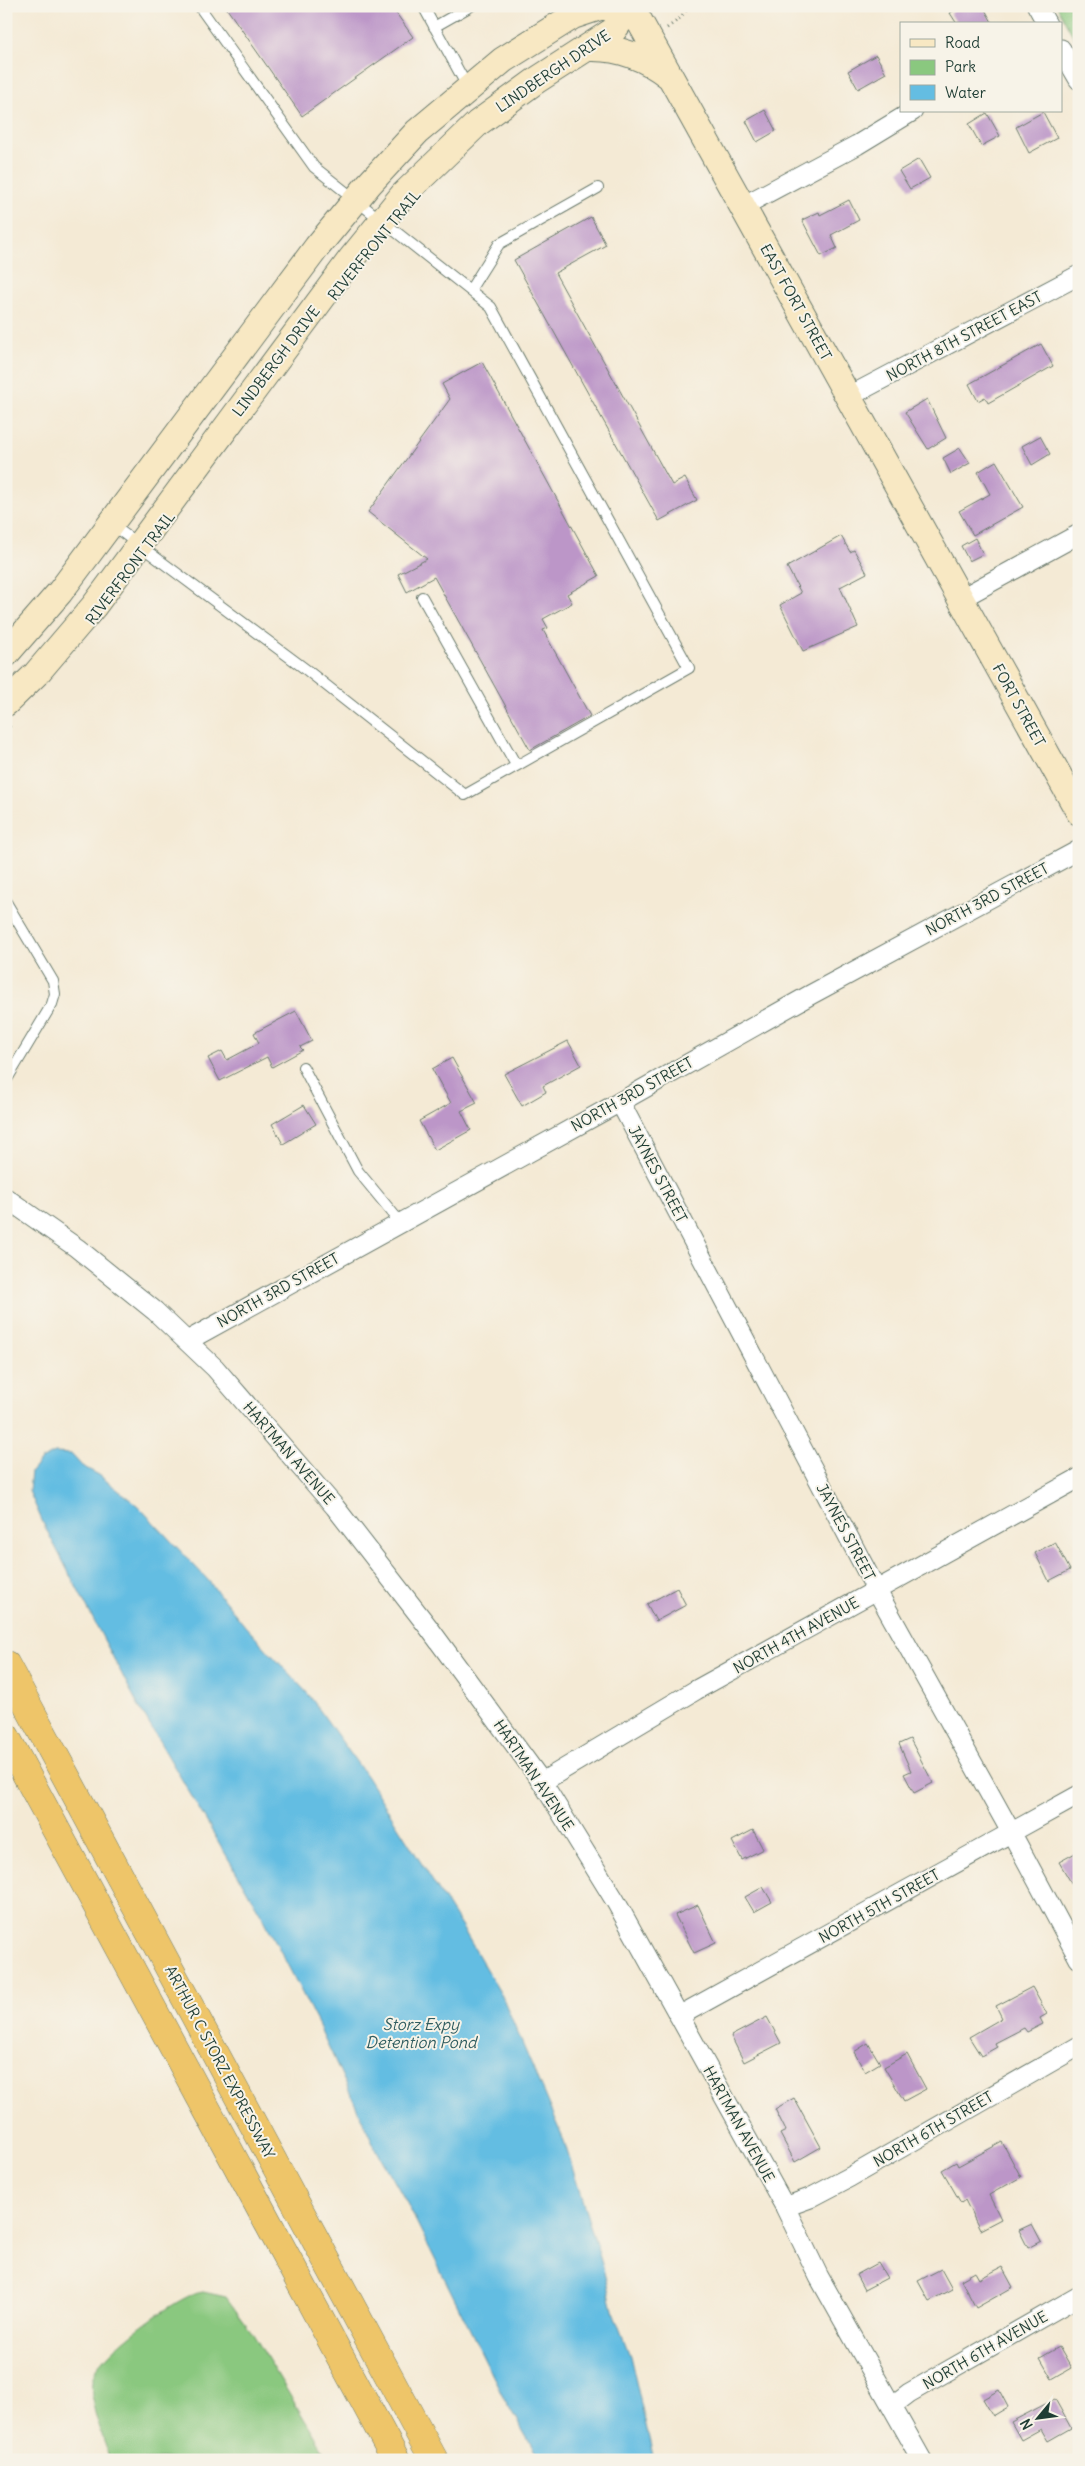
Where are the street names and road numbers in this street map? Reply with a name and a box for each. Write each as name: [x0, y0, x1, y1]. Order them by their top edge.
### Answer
street label: LINDBERGH DRIVE: [492, 26, 614, 116]
street label: RIVERFRONT TRAIL: [324, 186, 424, 304]
street label: EAST FORT STREET: [756, 241, 836, 364]
street label: NORTH 8TH STREET EAST: [883, 287, 1045, 385]
street label: LINDBERGH DRIVE: [228, 302, 324, 420]
street label: RIVERFRONT TRAIL: [81, 508, 179, 628]
street label: FORT STREET: [988, 660, 1050, 750]
street label: NORTH 3RD STREET: [922, 858, 1052, 939]
street label: NORTH 3RD STREET: [568, 1052, 697, 1135]
street label: JAYNES STREET: [624, 1122, 692, 1226]
street label: NORTH 3RD STREET: [214, 1248, 343, 1331]
street label: HARTMAN AVENUE: [239, 1398, 339, 1508]
street label: JAYNES STREET: [812, 1480, 880, 1584]
street label: NORTH 4TH AVENUE: [730, 1592, 862, 1677]
street label: HARTMAN AVENUE: [490, 1716, 578, 1834]
street label: NORTH 5TH STREET: [815, 1865, 943, 1947]
street label: ARTHUR C STORZ EXPRESSWAY: [161, 1962, 279, 2162]
street label: HARTMAN AVENUE: [699, 2063, 779, 2186]
street label: NORTH 6TH STREET: [870, 2087, 996, 2171]
street label: NORTH 6TH AVENUE: [919, 2306, 1051, 2393]

